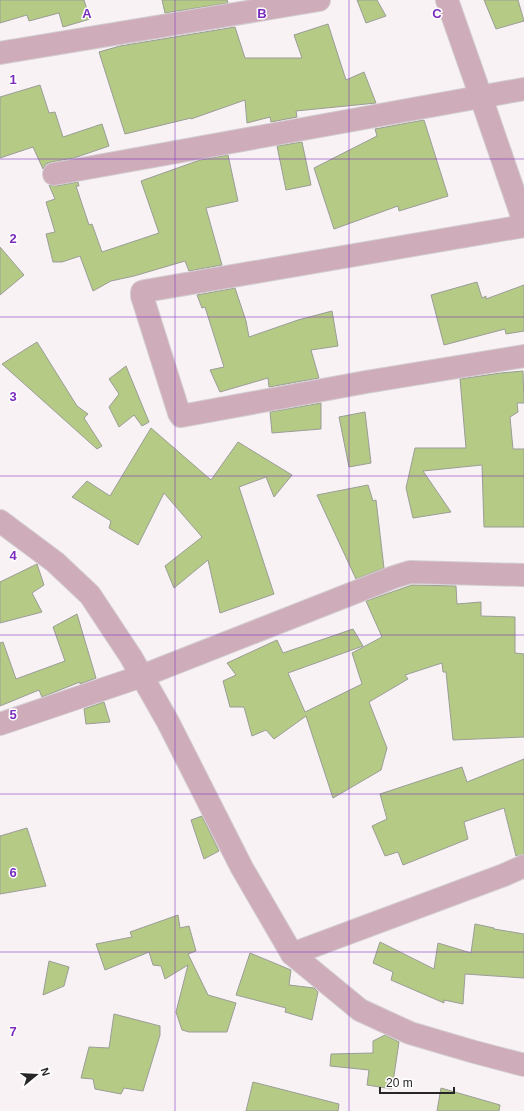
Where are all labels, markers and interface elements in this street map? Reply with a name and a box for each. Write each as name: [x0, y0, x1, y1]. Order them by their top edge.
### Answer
text: A: [82, 6, 92, 21]
text: B: [257, 6, 267, 21]
text: C: [432, 6, 442, 21]
text: 1: [9, 72, 17, 87]
text: 2: [9, 231, 17, 246]
text: 3: [9, 389, 17, 404]
text: 4: [9, 548, 17, 563]
text: 5: [9, 707, 17, 722]
text: 6: [9, 865, 17, 880]
text: 7: [9, 1024, 17, 1039]
north arrow: [16, 1055, 56, 1095]
text: N: [39, 1066, 52, 1078]
scale bar: [380, 1069, 454, 1095]
text: 20 m: [386, 1076, 413, 1090]

